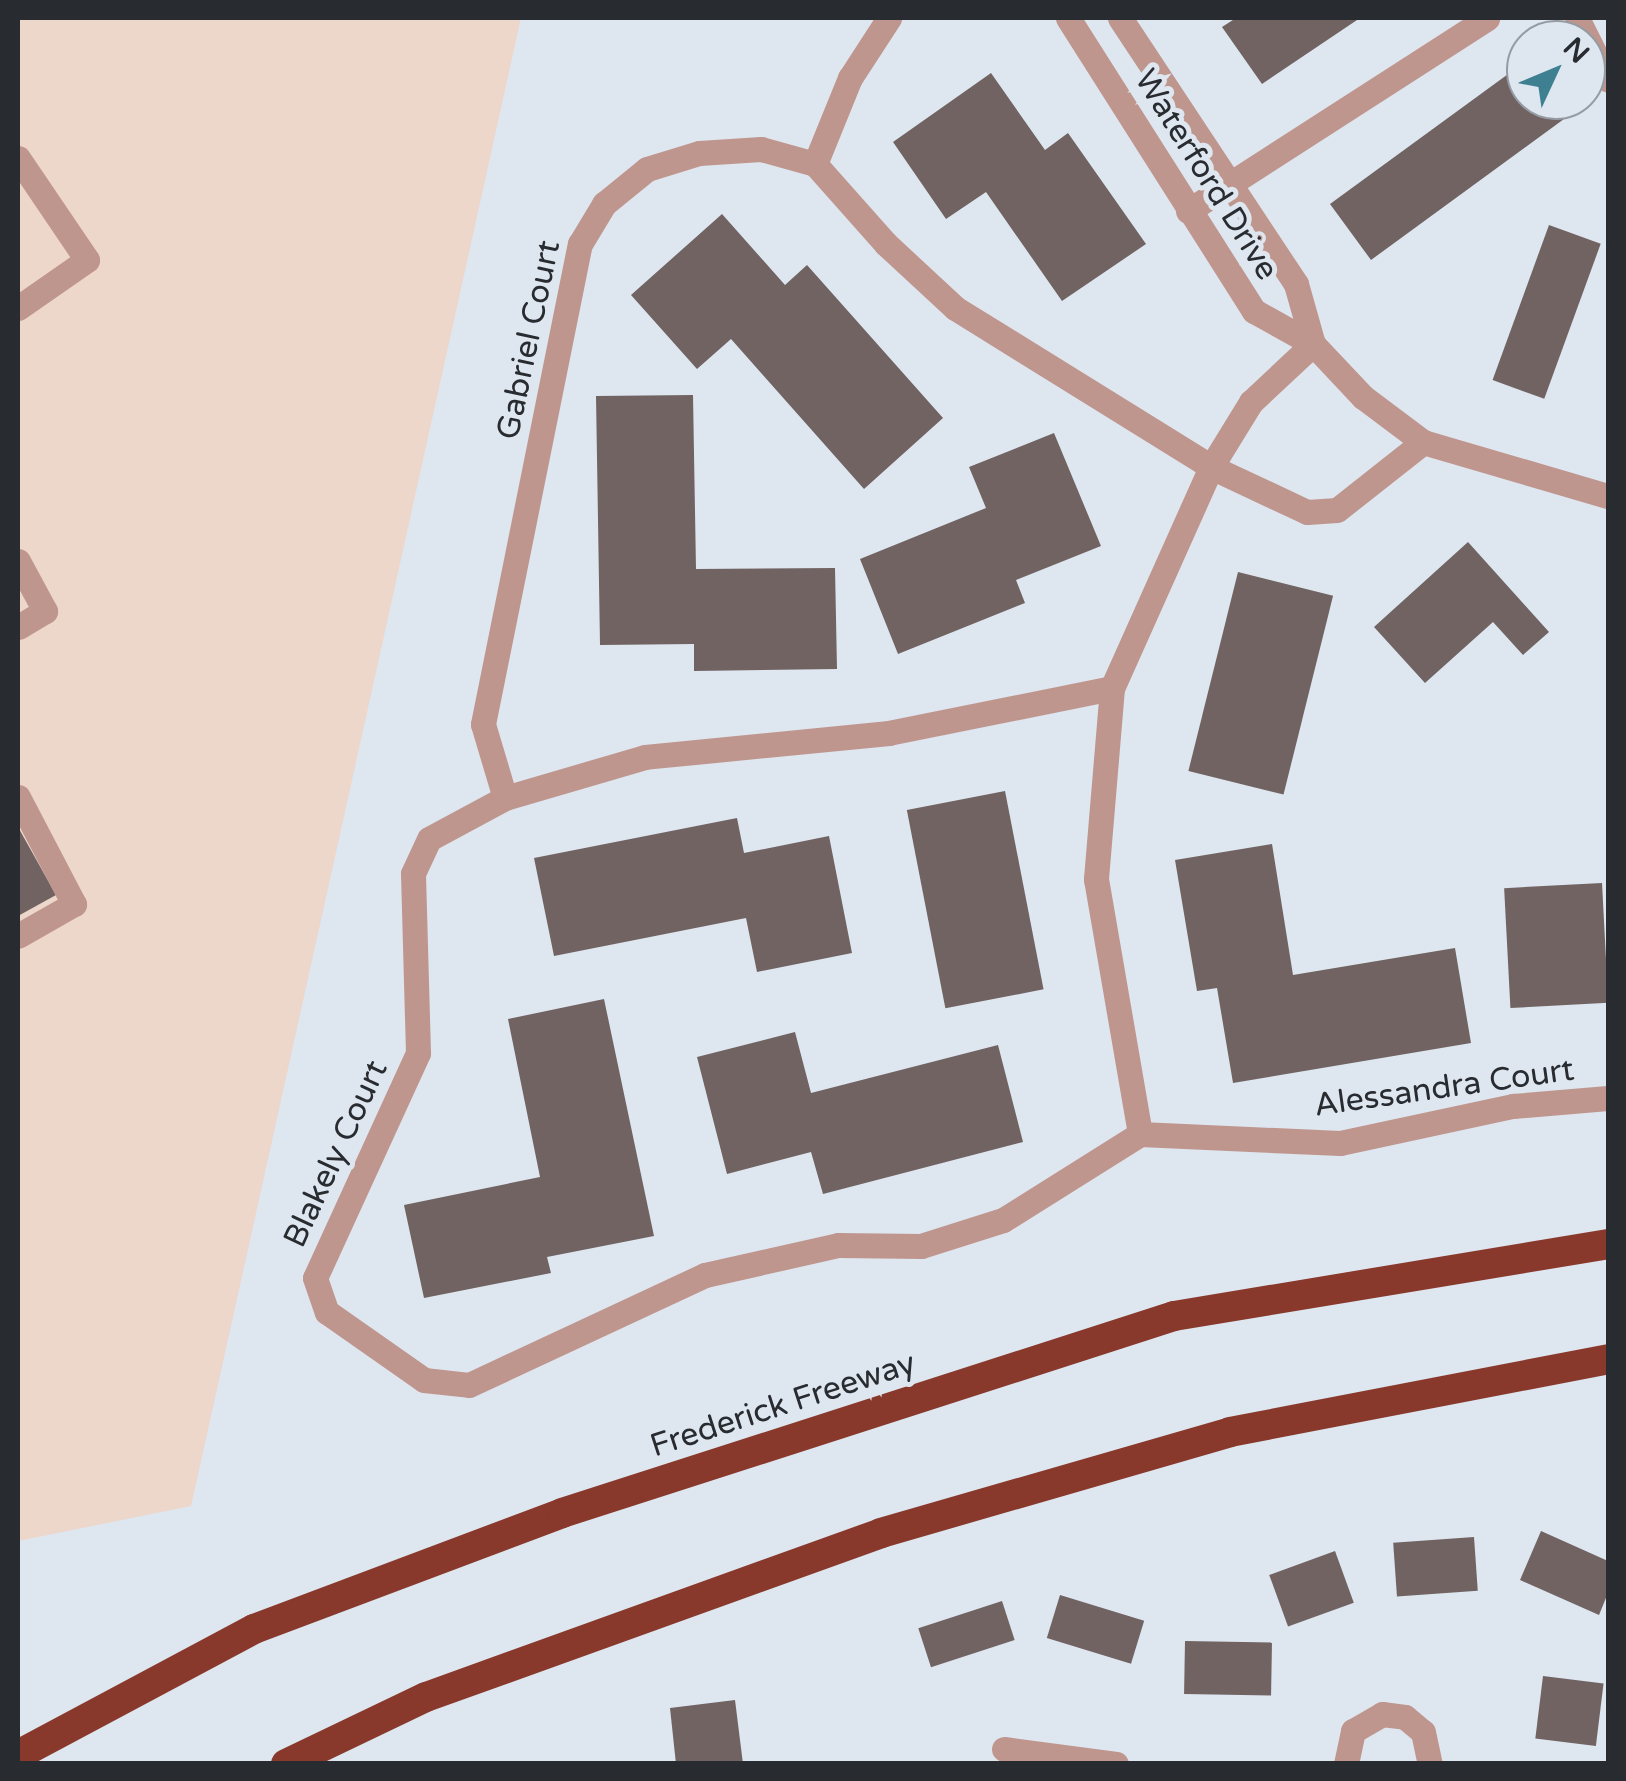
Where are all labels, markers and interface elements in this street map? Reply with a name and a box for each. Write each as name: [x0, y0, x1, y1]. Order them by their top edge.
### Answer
north arrow: [1506, 20, 1606, 120]
text: N: [1556, 31, 1596, 70]
street label: Waterford Drive: [1126, 63, 1286, 287]
street label: Gabriel Court: [489, 237, 569, 443]
street label: Alessandra Court: [1312, 1051, 1576, 1125]
street label: Blakely Court: [276, 1054, 396, 1254]
street label: Frederick Freeway: [646, 1344, 920, 1466]

